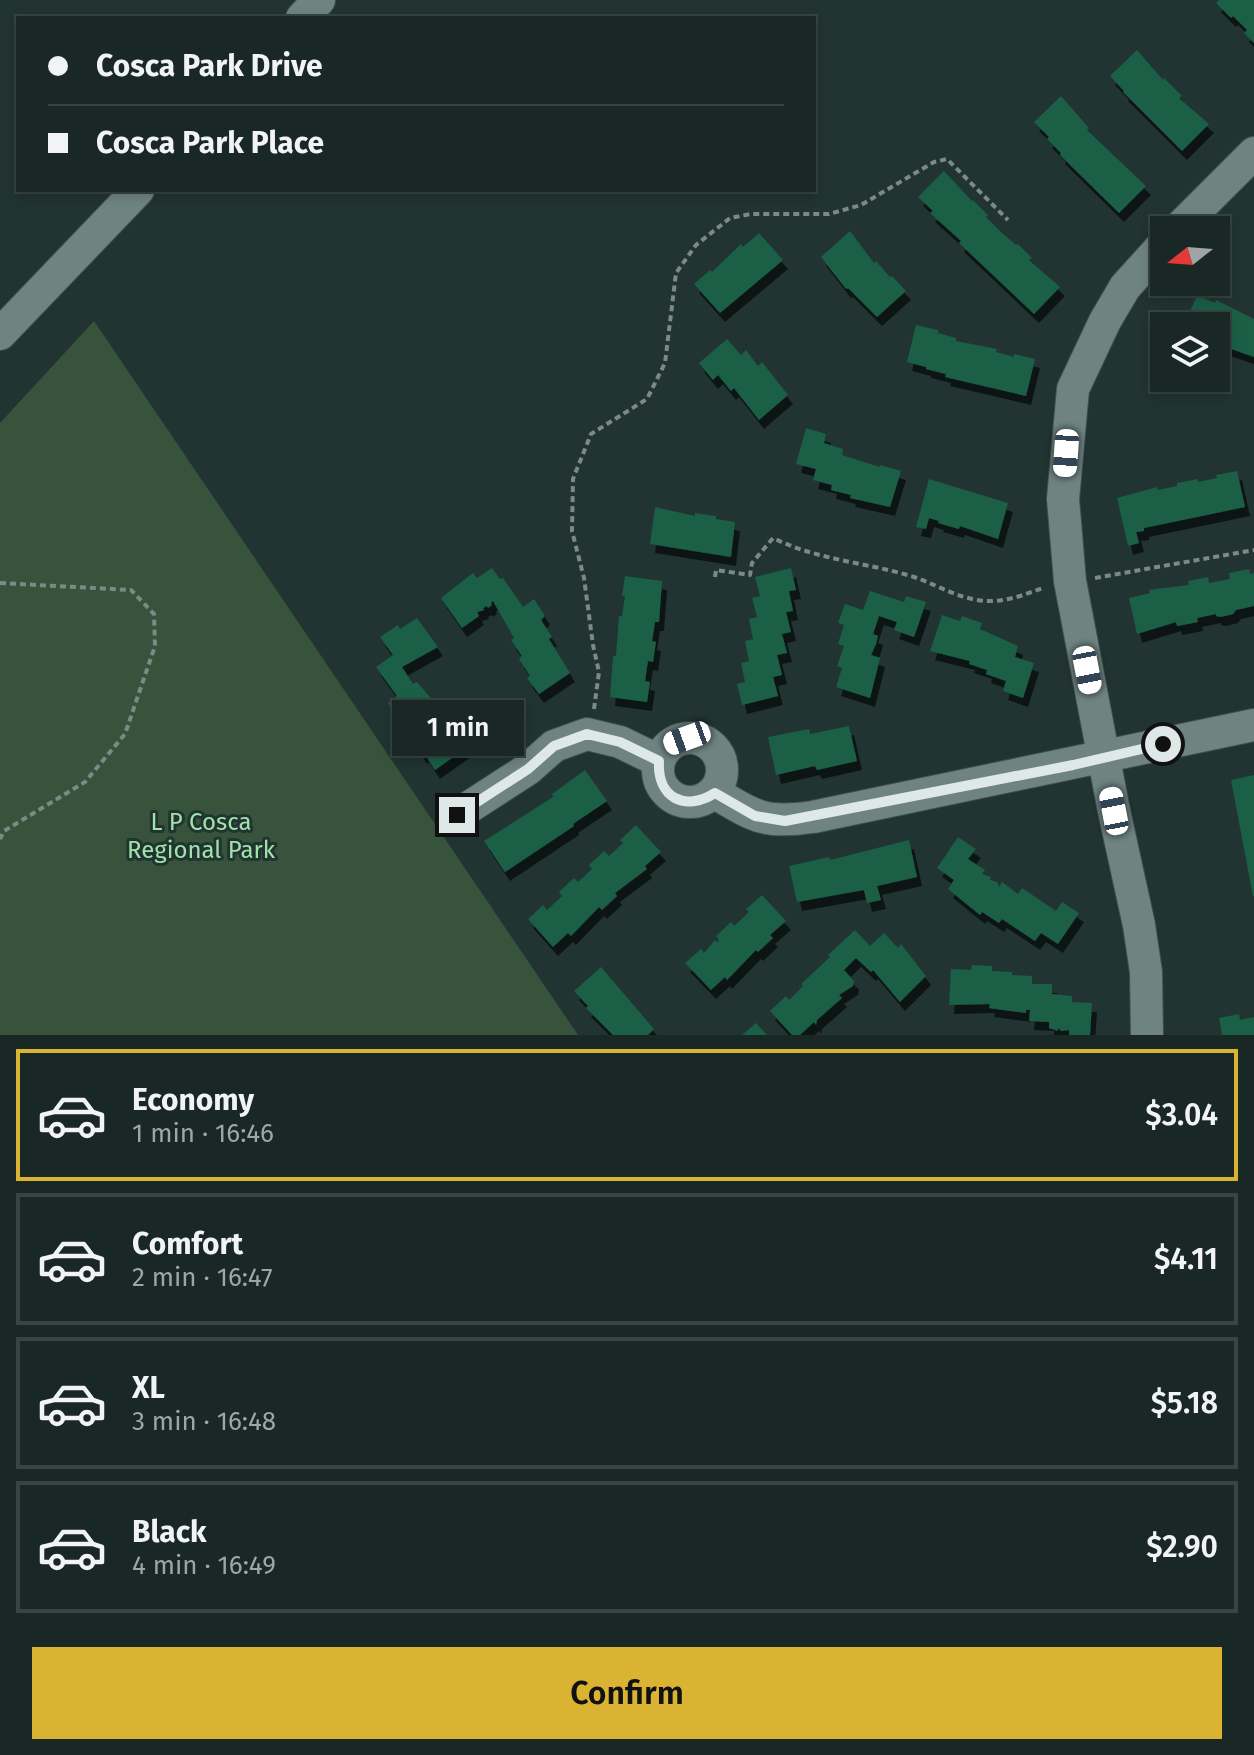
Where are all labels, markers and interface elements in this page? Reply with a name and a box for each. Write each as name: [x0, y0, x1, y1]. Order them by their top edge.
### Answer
text: Cosca Park Drive: [96, 48, 323, 84]
text: Cosca Park Place: [96, 125, 324, 161]
north arrow: [1150, 216, 1230, 296]
map controls: [1150, 216, 1230, 392]
button: layers: [1150, 312, 1230, 392]
car: [1052, 428, 1080, 478]
car: [1071, 644, 1103, 696]
callout: 1 min: [391, 699, 523, 755]
text: 1 min: [427, 712, 489, 743]
car: [660, 719, 714, 757]
route start: [1145, 726, 1181, 762]
car: [1098, 785, 1130, 837]
route end: [439, 797, 475, 833]
park label: L P Cosca Regional Park: [127, 808, 276, 864]
icon: car: [36, 1079, 108, 1151]
text: Economy: [132, 1082, 254, 1118]
text: $3.04: [1145, 1097, 1218, 1133]
text: 1 min · 16:46: [132, 1118, 274, 1149]
icon: car: [36, 1223, 108, 1295]
text: Comfort: [132, 1226, 243, 1262]
text: $4.11: [1154, 1241, 1218, 1277]
text: 2 min · 16:47: [132, 1262, 273, 1293]
icon: car: [36, 1367, 108, 1439]
text: XL: [132, 1370, 165, 1406]
text: $5.18: [1151, 1385, 1218, 1421]
text: 3 min · 16:48: [132, 1406, 276, 1437]
icon: car: [36, 1511, 108, 1583]
text: Black: [132, 1514, 207, 1550]
text: $2.90: [1146, 1529, 1218, 1565]
text: 4 min · 16:49: [132, 1550, 276, 1581]
button: Confirm: [32, 1647, 1222, 1739]

